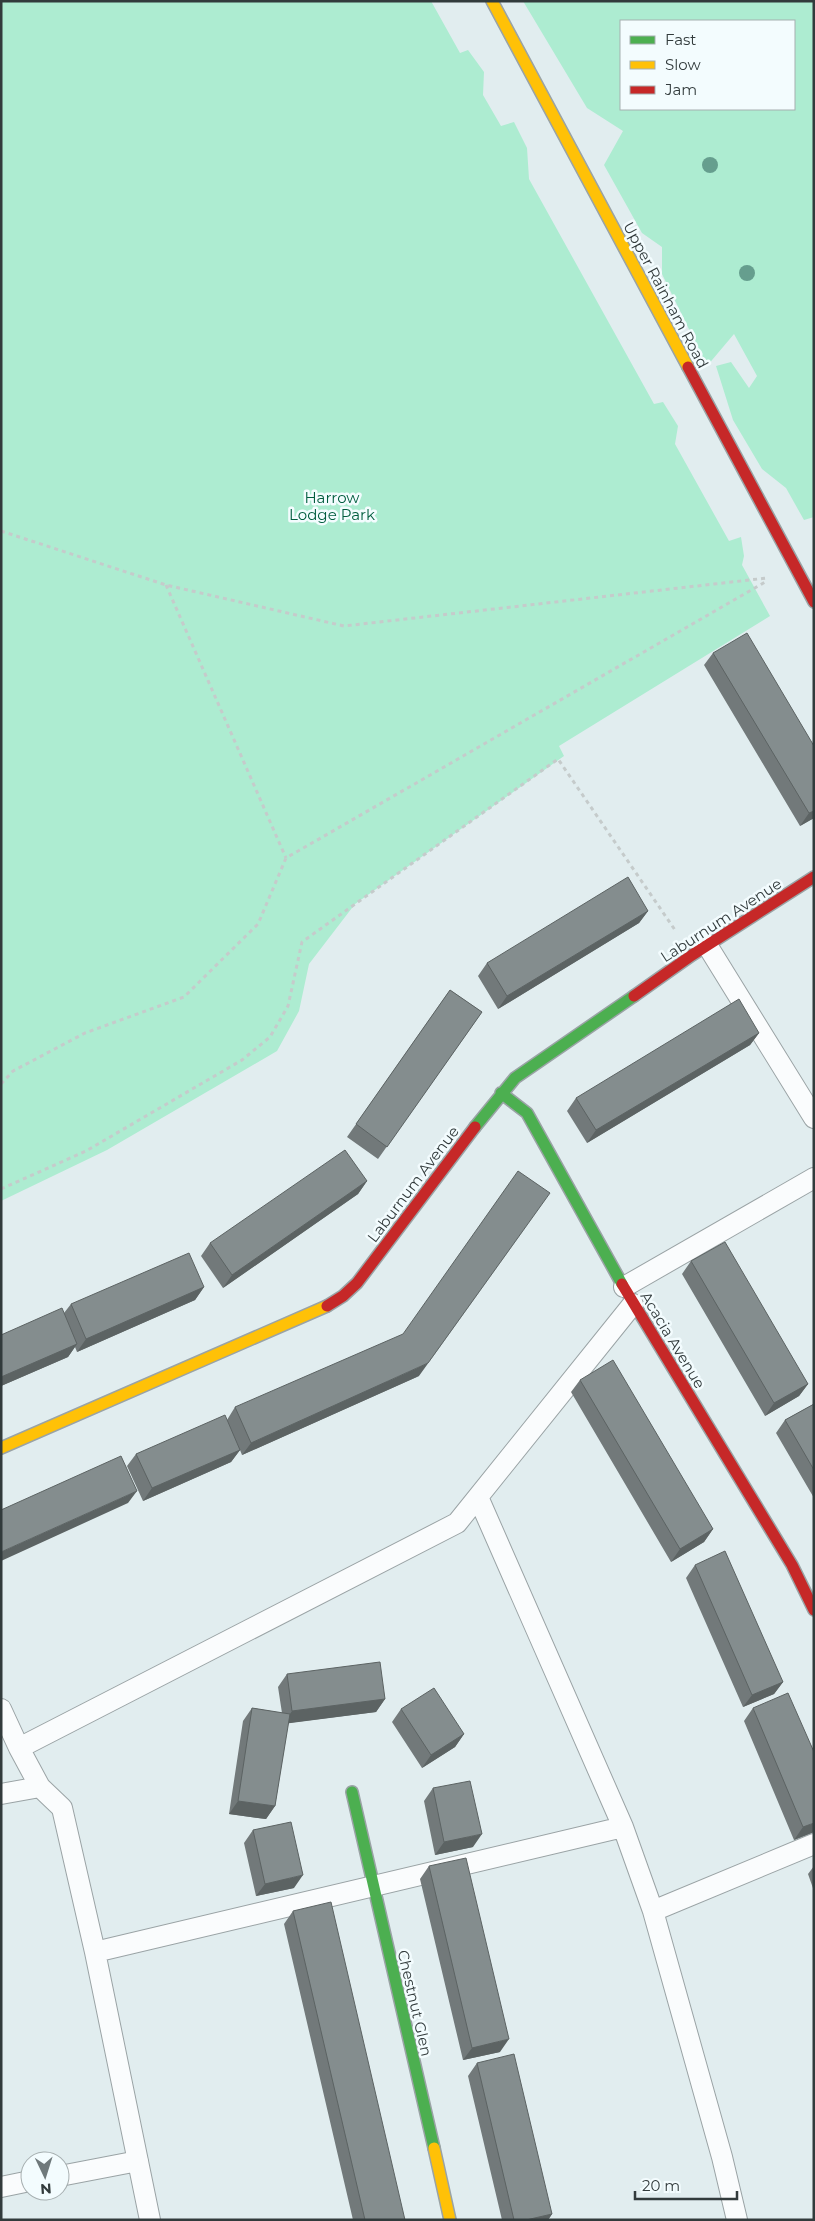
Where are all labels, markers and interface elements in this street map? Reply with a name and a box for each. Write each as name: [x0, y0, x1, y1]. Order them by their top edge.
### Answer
legend: [620, 20, 795, 110]
text: Fast: [665, 30, 696, 49]
text: Slow: [665, 55, 701, 74]
text: Jam: [664, 80, 697, 99]
street label: Upper Rainham Road: [619, 219, 713, 371]
park label: Harrow Lodge Park: [289, 488, 375, 524]
street label: Laburnum Avenue: [657, 874, 785, 966]
street label: Laburnum Avenue: [363, 1122, 463, 1246]
street label: Acacia Avenue: [637, 1288, 709, 1392]
street label: Chestnut Glen: [394, 1948, 436, 2058]
north arrow: [20, 2151, 70, 2201]
scale bar: [635, 2168, 738, 2200]
text: 20 m: [642, 2176, 680, 2195]
text: N: [40, 2180, 52, 2198]

